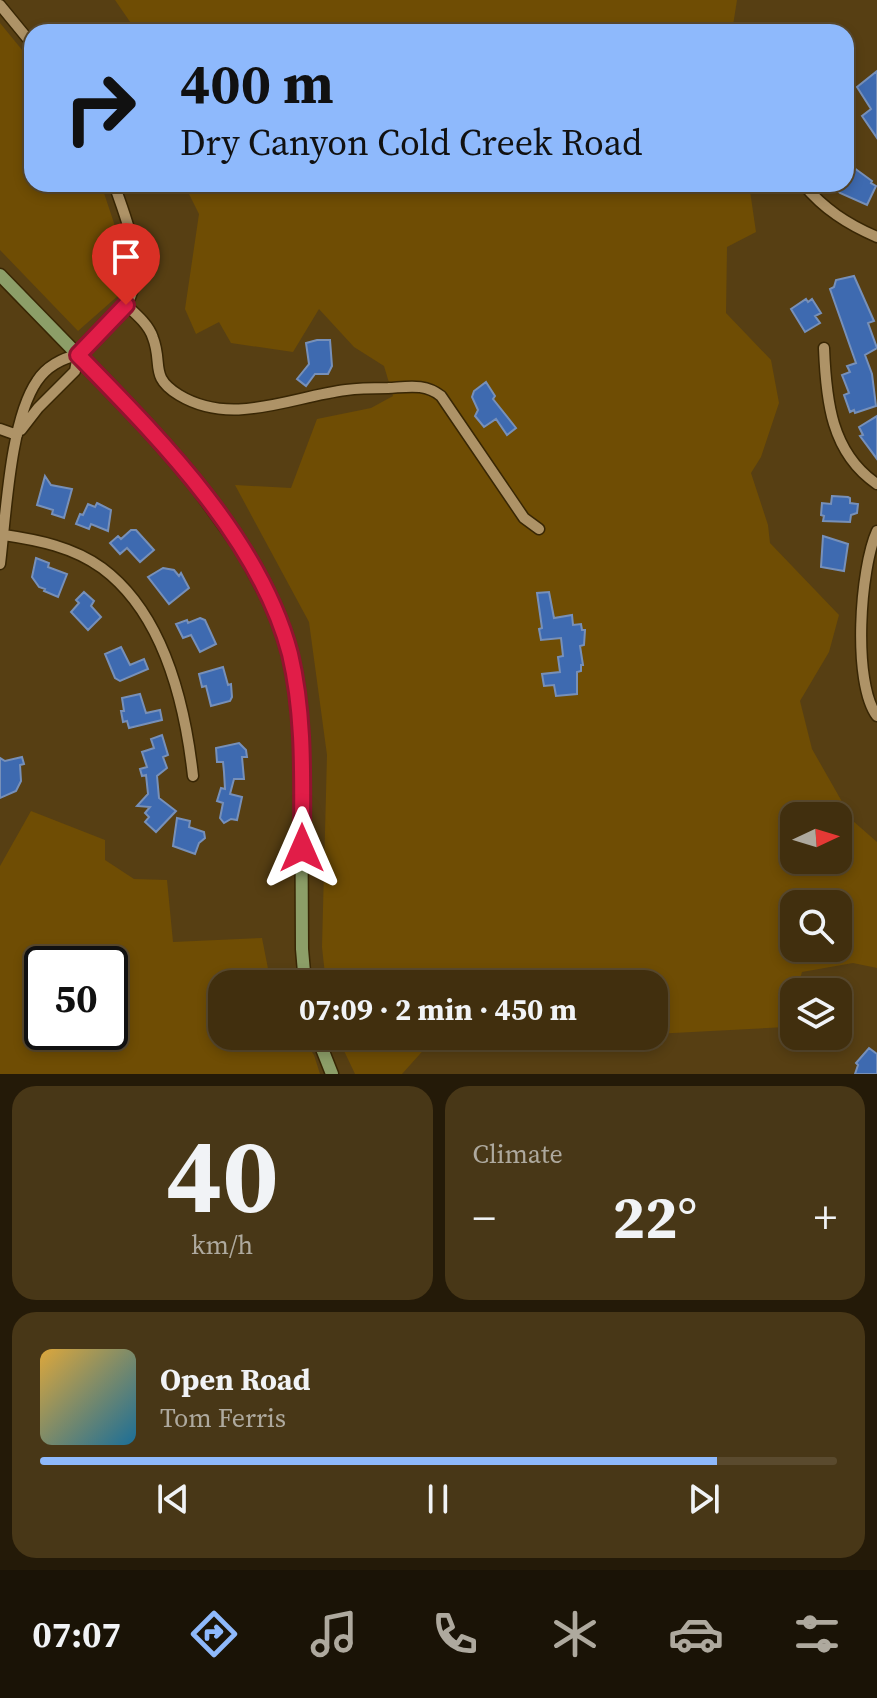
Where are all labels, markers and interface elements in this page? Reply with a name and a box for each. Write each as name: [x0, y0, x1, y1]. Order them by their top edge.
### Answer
text: 400 m: [180, 45, 334, 122]
icon: right: [48, 56, 152, 160]
text: Dry Canyon Cold Creek Road: [180, 118, 643, 167]
pin: [92, 223, 160, 305]
icon: arrive: [104, 235, 148, 279]
north arrow: [780, 802, 852, 874]
map controls: [780, 802, 852, 1050]
position arrow: [260, 806, 344, 890]
button: search: [780, 890, 852, 962]
speed limit sign: 50: [24, 946, 128, 1050]
button: layers: [780, 978, 852, 1050]
text: 07:09 · 2 min · 450 m: [299, 989, 577, 1030]
text: 40: [166, 1103, 279, 1246]
text: Climate: [473, 1136, 563, 1172]
text: 22°: [612, 1176, 697, 1258]
text: −: [473, 1187, 496, 1248]
text: +: [814, 1187, 837, 1248]
text: km/h: [191, 1227, 253, 1263]
text: Open Road: [160, 1359, 311, 1400]
text: Tom Ferris: [160, 1400, 286, 1436]
icon: previous: [151, 1477, 195, 1521]
icon: pause: [416, 1477, 460, 1521]
icon: next: [682, 1477, 726, 1521]
icon: directions: [186, 1606, 242, 1662]
icon: music: [306, 1606, 362, 1662]
icon: phone: [427, 1606, 483, 1662]
icon: climate: [547, 1606, 603, 1662]
icon: car: [668, 1606, 724, 1662]
icon: filters: [789, 1606, 845, 1662]
text: 07:07: [32, 1610, 121, 1659]

